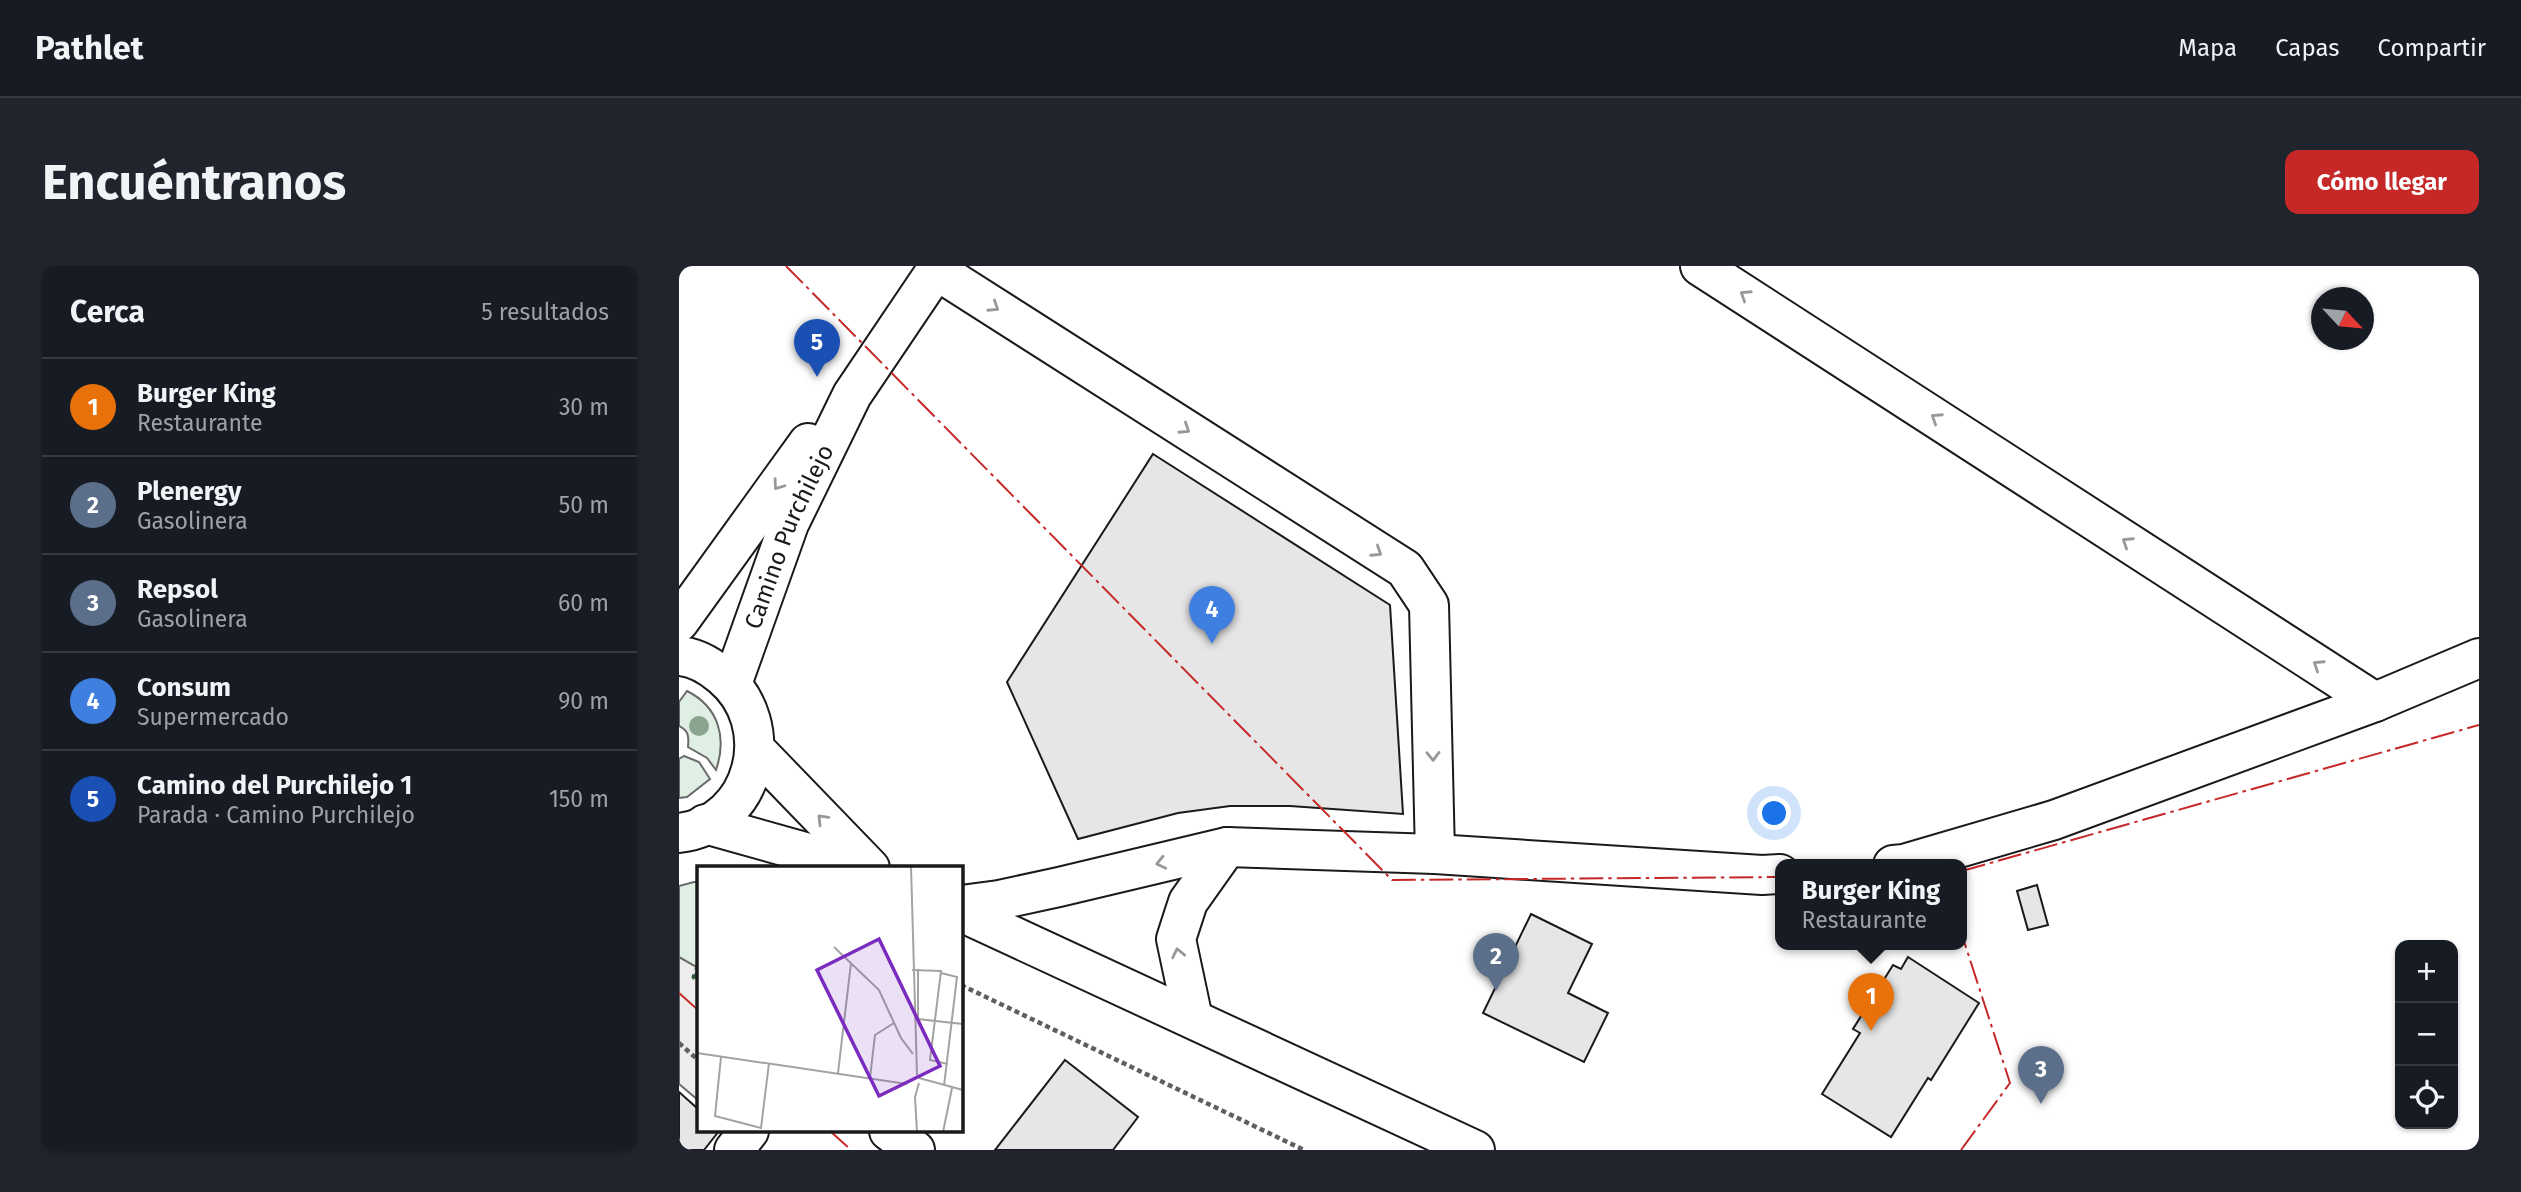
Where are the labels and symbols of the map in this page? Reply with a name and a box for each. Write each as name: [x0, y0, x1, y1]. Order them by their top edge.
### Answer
north arrow: [2311, 287, 2374, 350]
one-way arrow: [1739, 290, 1752, 303]
one-way arrow: [986, 298, 999, 311]
pin: 5: [794, 319, 840, 377]
one-way arrow: [1930, 414, 1943, 427]
one-way arrow: [1178, 421, 1191, 434]
street label: Camino Purchilejo: [739, 440, 840, 633]
one-way arrow: [773, 477, 786, 490]
one-way arrow: [2121, 537, 2134, 550]
one-way arrow: [1369, 543, 1382, 556]
pin: 4: [1189, 586, 1235, 644]
one-way arrow: [2313, 661, 2326, 674]
one-way arrow: [1425, 751, 1440, 762]
your location: [1757, 796, 1791, 830]
one-way arrow: [818, 814, 831, 827]
one-way arrow: [1155, 855, 1167, 869]
inset map: [697, 866, 963, 1132]
pin: 2: [1473, 933, 1519, 991]
one-way arrow: [1172, 947, 1187, 959]
pin: 1: [1848, 973, 1894, 1031]
pin: 3: [2018, 1046, 2064, 1104]

